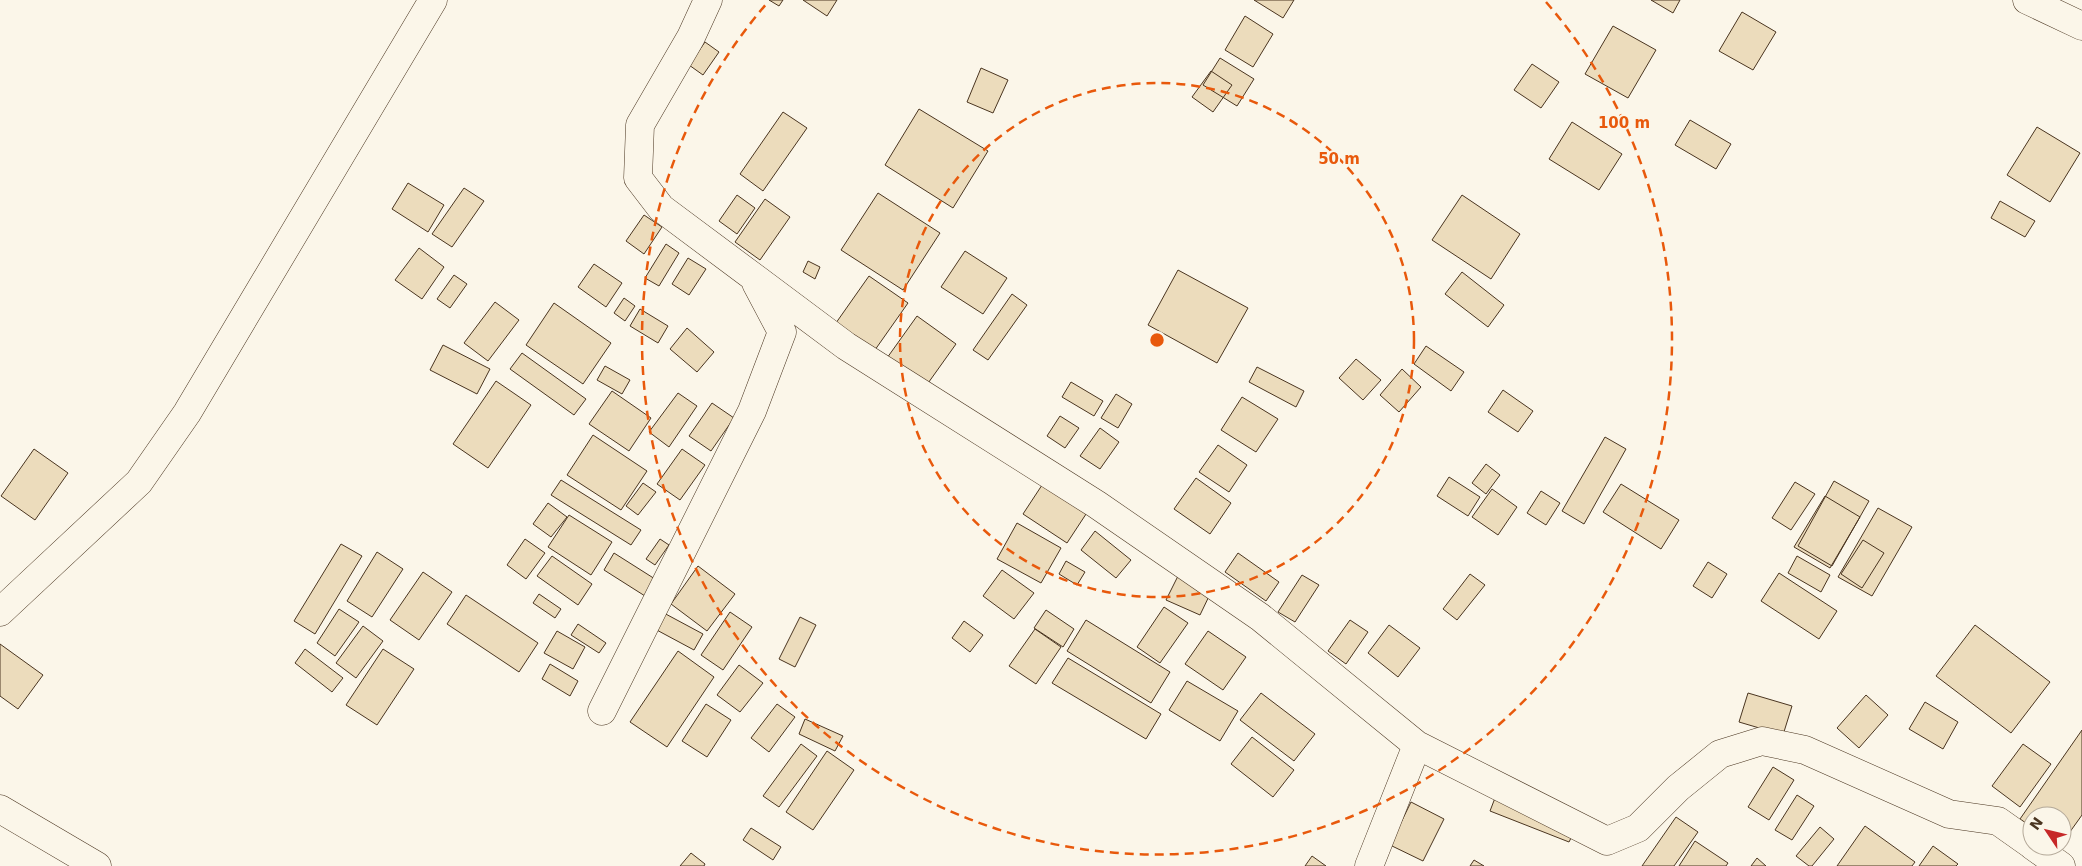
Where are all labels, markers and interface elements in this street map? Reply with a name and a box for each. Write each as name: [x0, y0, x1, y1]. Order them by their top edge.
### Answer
text: 100 m: [1598, 114, 1650, 132]
text: 50 m: [1318, 150, 1360, 168]
centre of rings: [1148, 331, 1166, 349]
north arrow: [2022, 806, 2072, 856]
text: N: [2026, 814, 2046, 833]

